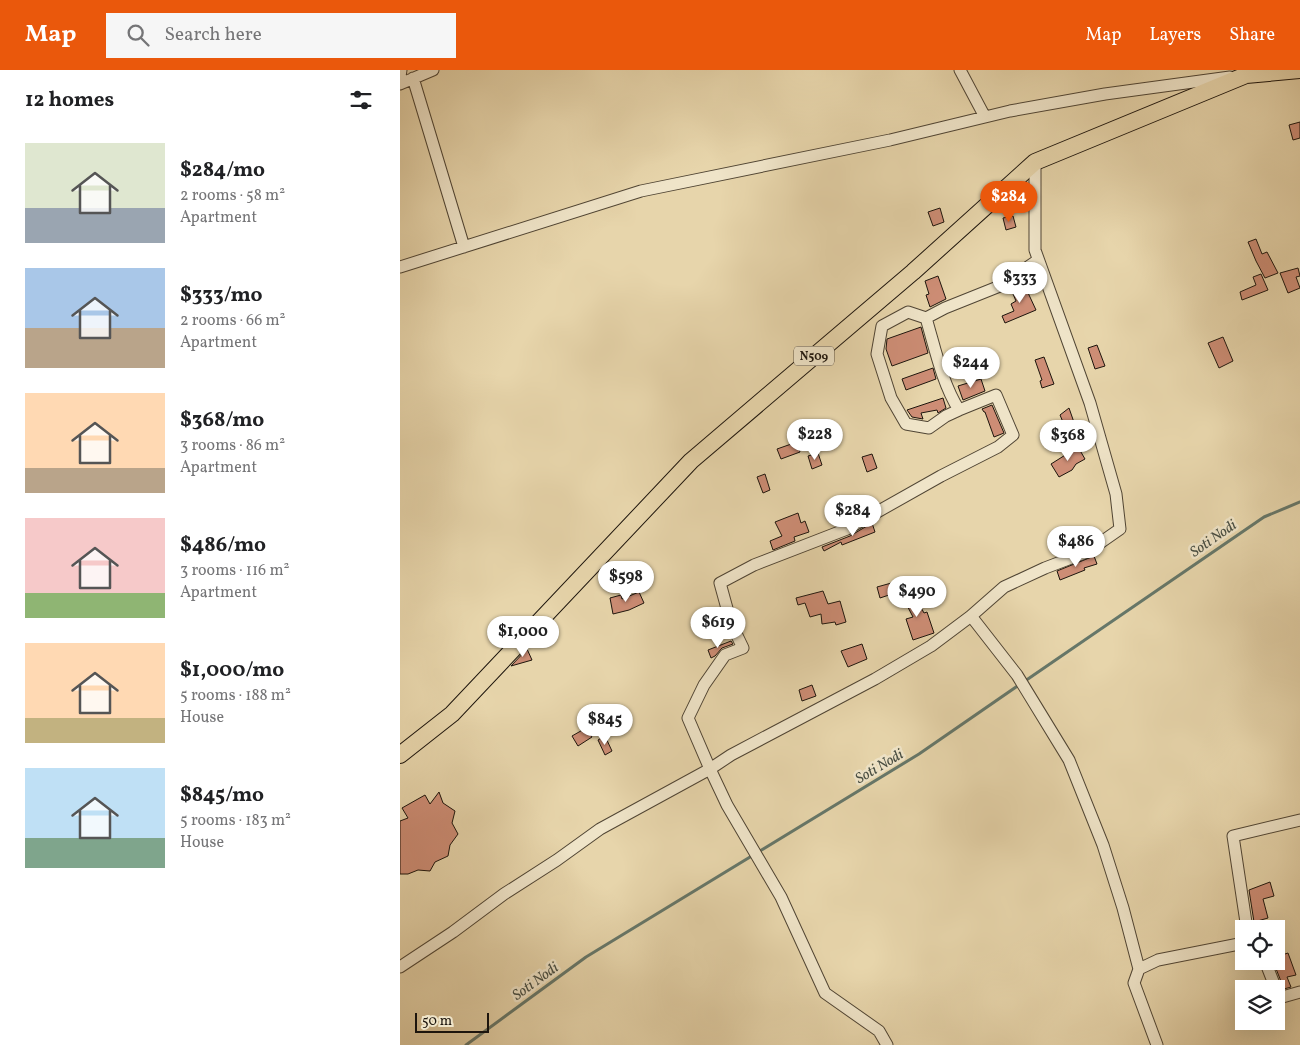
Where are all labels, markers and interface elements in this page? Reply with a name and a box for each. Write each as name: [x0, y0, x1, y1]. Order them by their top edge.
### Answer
search box: [106, 13, 456, 58]
text: Map: [25, 18, 76, 52]
icon: search: [124, 21, 152, 49]
text: Search here: [164, 22, 262, 48]
text: Map: [1085, 23, 1121, 48]
text: Layers: [1149, 23, 1201, 48]
text: Share: [1229, 23, 1275, 48]
text: 12 homes: [25, 86, 114, 115]
icon: filters: [347, 86, 375, 114]
text: $284/mo: [180, 156, 265, 185]
icon: home: [65, 163, 125, 223]
pin: $284: [979, 180, 1039, 223]
text: 2 rooms · 58 m²: [180, 185, 285, 207]
text: $284: [991, 186, 1027, 208]
text: Apartment: [180, 207, 257, 229]
pin: $333: [990, 262, 1050, 304]
text: $333: [1003, 267, 1037, 289]
text: $333/mo: [180, 281, 263, 310]
icon: home: [65, 288, 125, 348]
text: 2 rooms · 66 m²: [180, 310, 286, 332]
text: Apartment: [180, 332, 257, 354]
road number: N509: [794, 346, 834, 366]
pin: $244: [941, 346, 1001, 389]
text: $244: [953, 352, 989, 374]
text: $368/mo: [180, 406, 264, 435]
icon: home: [65, 413, 125, 473]
pin: $228: [785, 418, 845, 461]
pin: $368: [1038, 420, 1098, 462]
text: $228: [798, 424, 832, 446]
text: $368: [1051, 425, 1085, 447]
text: 3 rooms · 86 m²: [180, 435, 285, 457]
text: Apartment: [180, 457, 257, 479]
pin: $284: [823, 494, 883, 537]
text: $284: [835, 500, 871, 522]
water label: Soti Nodi: [1186, 515, 1242, 563]
pin: $486: [1046, 526, 1106, 568]
text: $486/mo: [180, 531, 266, 560]
text: $486: [1058, 531, 1094, 553]
icon: home: [65, 538, 125, 598]
text: 3 rooms · 116 m²: [180, 560, 289, 582]
pin: $598: [596, 560, 656, 603]
text: $598: [609, 566, 643, 588]
pin: $490: [887, 576, 947, 618]
text: $490: [898, 581, 936, 603]
text: Apartment: [180, 582, 257, 604]
pin: $619: [688, 606, 748, 649]
text: $619: [702, 612, 734, 634]
pin: $1,000: [482, 616, 564, 658]
text: $1,000: [498, 621, 548, 643]
text: $1,000/mo: [180, 656, 284, 685]
icon: home: [65, 663, 125, 723]
text: 5 rooms · 188 m²: [180, 685, 291, 707]
pin: $845: [575, 704, 635, 746]
text: House: [180, 707, 224, 729]
text: $845: [588, 709, 622, 731]
water label: Soti Nodi: [852, 745, 908, 790]
text: $845/mo: [180, 781, 264, 810]
icon: home: [65, 788, 125, 848]
text: 5 rooms · 183 m²: [180, 810, 291, 832]
text: House: [180, 832, 224, 854]
map controls: [1235, 920, 1285, 1030]
button: locate: [1235, 920, 1285, 970]
water label: Soti Nodi: [508, 958, 564, 1006]
button: layers: [1235, 980, 1285, 1030]
scale bar: [415, 1010, 489, 1033]
text: 50 m: [422, 1012, 452, 1031]

